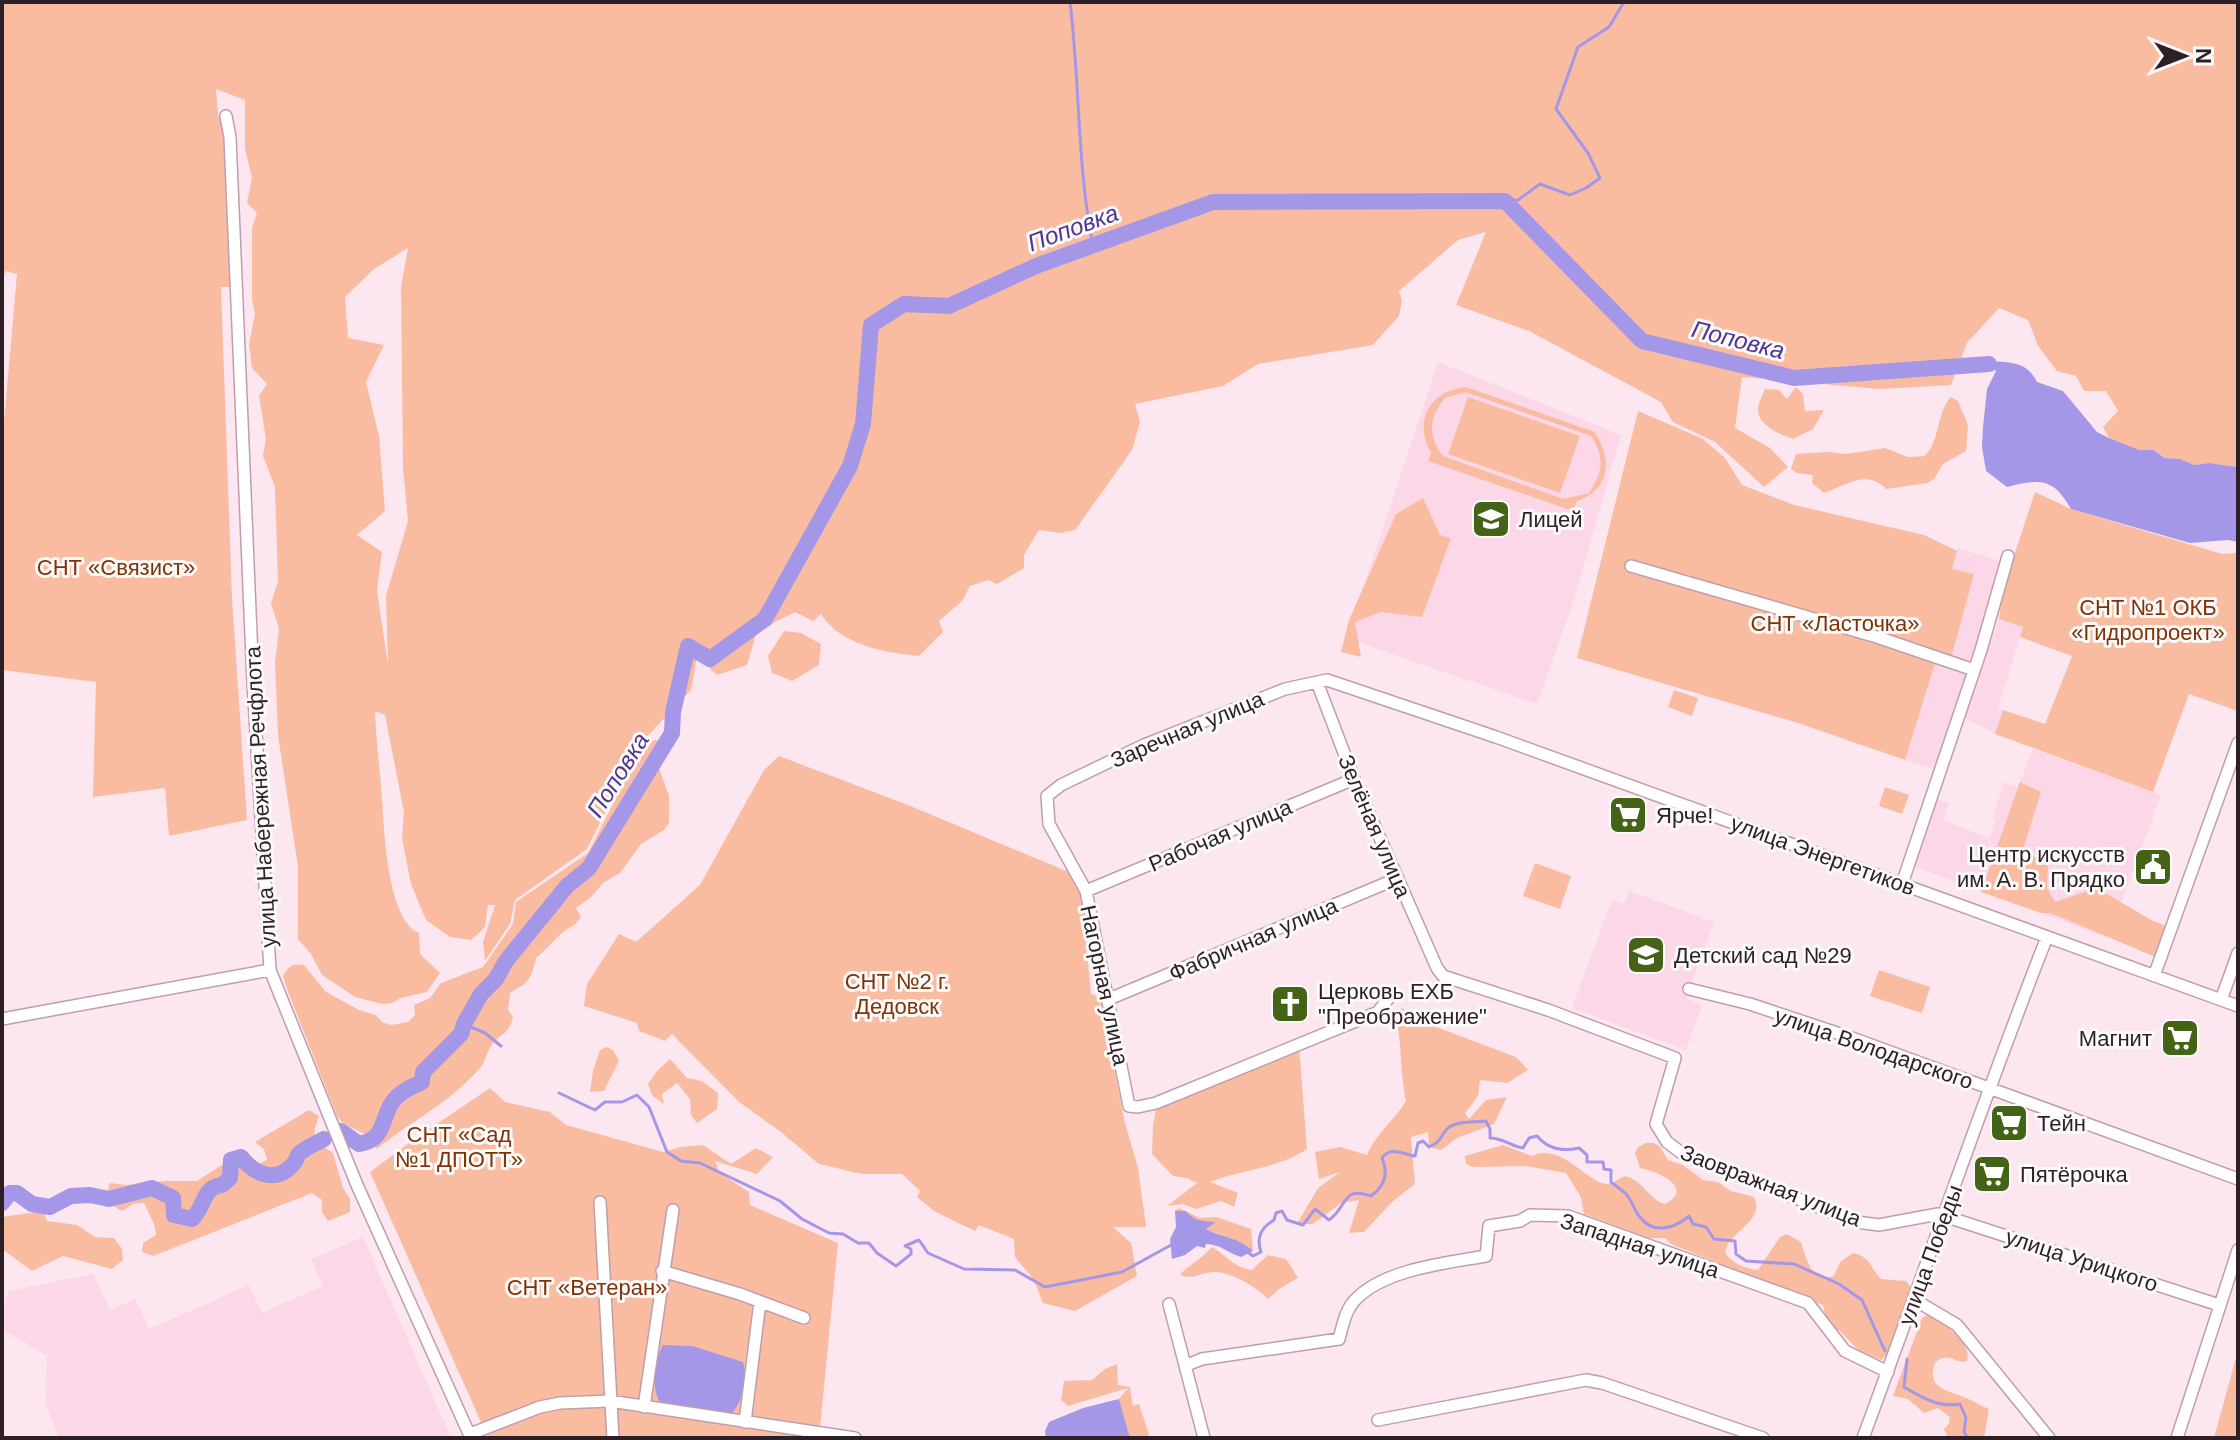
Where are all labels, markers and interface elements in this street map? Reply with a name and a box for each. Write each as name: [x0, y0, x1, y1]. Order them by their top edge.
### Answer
north arrow: [2144, 16, 2224, 96]
text: N: [2191, 48, 2216, 64]
water label: Поповка: [1024, 199, 1122, 256]
water label: Поповка: [1689, 315, 1787, 364]
school or university icon: Лицей: [1470, 498, 1512, 540]
place label: Лицей: [1519, 507, 1583, 532]
park label: СНТ «Связист»: [37, 555, 195, 580]
park label: СНТ №1 ОКБ «Гидропроект»: [2071, 595, 2225, 645]
park label: СНТ «Ласточка»: [1751, 611, 1919, 636]
street label: улица Набережная Речфлота: [240, 645, 281, 948]
street label: Заречная улица: [1107, 686, 1268, 773]
water label: Поповка: [581, 728, 654, 822]
street label: Зелёная улица: [1333, 751, 1416, 902]
street label: Рабочая улица: [1145, 794, 1296, 877]
supermarket icon: Ярче!: [1607, 794, 1649, 836]
place label: Ярче!: [1656, 803, 1713, 828]
street label: улица Энергетиков: [1727, 811, 1918, 900]
place label: Центр искусств им. А. В. Прядко: [1957, 842, 2125, 892]
public building icon: Центр искусств им. А. В. Прядко: [2132, 846, 2174, 888]
street label: Фабричная улица: [1165, 892, 1342, 986]
street label: Нагорная улица: [1075, 903, 1134, 1068]
school or university icon: Детский сад №29: [1625, 934, 1667, 976]
place label: Детский сад №29: [1674, 943, 1852, 968]
park label: СНТ №2 г. Дедовск: [845, 969, 949, 1019]
place label: Церковь ЕХБ "Преображение": [1318, 979, 1487, 1029]
church icon: Церковь ЕХБ "Преображение": [1269, 983, 1311, 1025]
street label: улица Володарского: [1771, 1003, 1976, 1094]
supermarket icon: Магнит: [2159, 1017, 2201, 1059]
place label: Магнит: [2079, 1026, 2152, 1051]
supermarket icon: Тейн: [1988, 1102, 2030, 1144]
place label: Тейн: [2037, 1111, 2086, 1136]
park label: СНТ «Сад №1 ДПОТТ»: [395, 1122, 523, 1172]
street label: Заовражная улица: [1677, 1139, 1865, 1232]
supermarket icon: Пятёрочка: [1971, 1153, 2013, 1195]
place label: Пятёрочка: [2020, 1162, 2129, 1187]
street label: улица Победы: [1894, 1182, 1967, 1329]
street label: Западная улица: [1557, 1208, 1723, 1283]
street label: улица Урицкого: [2003, 1224, 2161, 1297]
park label: СНТ «Ветеран»: [507, 1275, 667, 1300]

